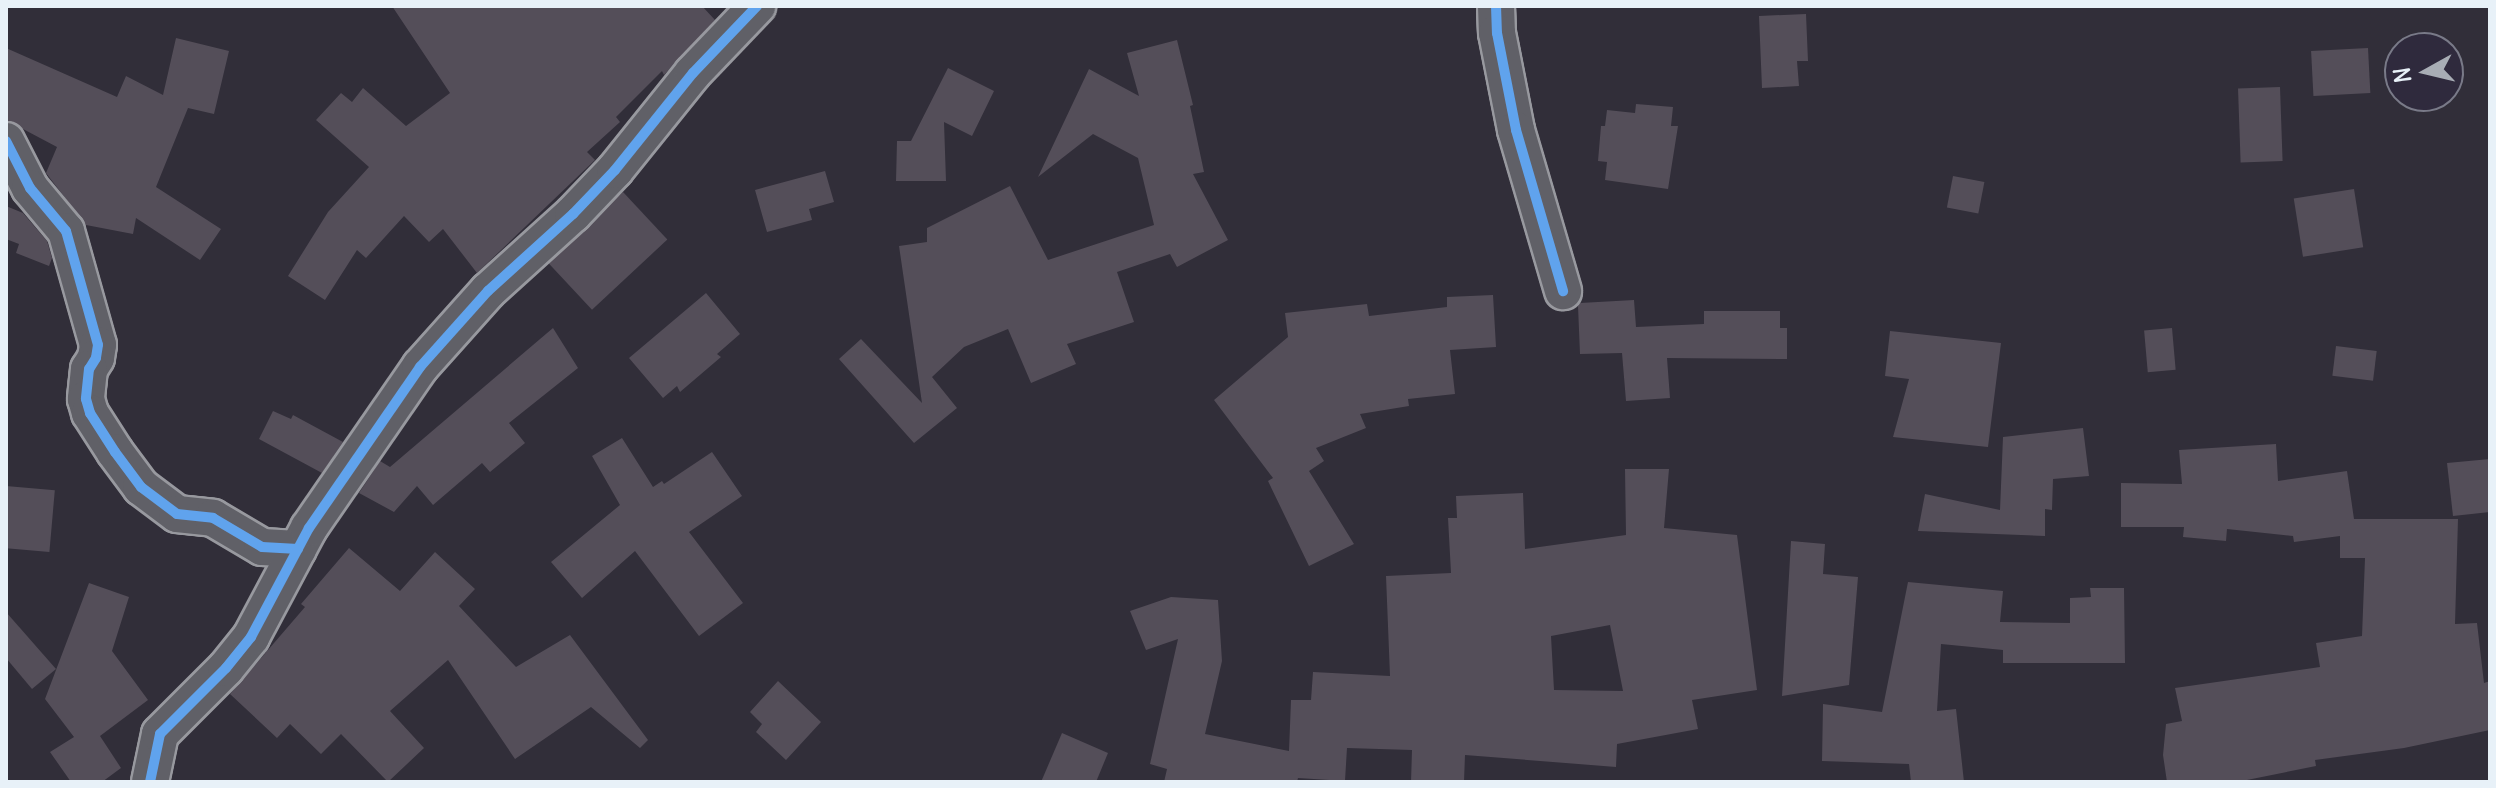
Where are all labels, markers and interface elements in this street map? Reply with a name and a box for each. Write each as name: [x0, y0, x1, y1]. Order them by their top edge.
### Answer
north arrow: [2384, 32, 2464, 112]
text: N: [2387, 66, 2417, 85]

